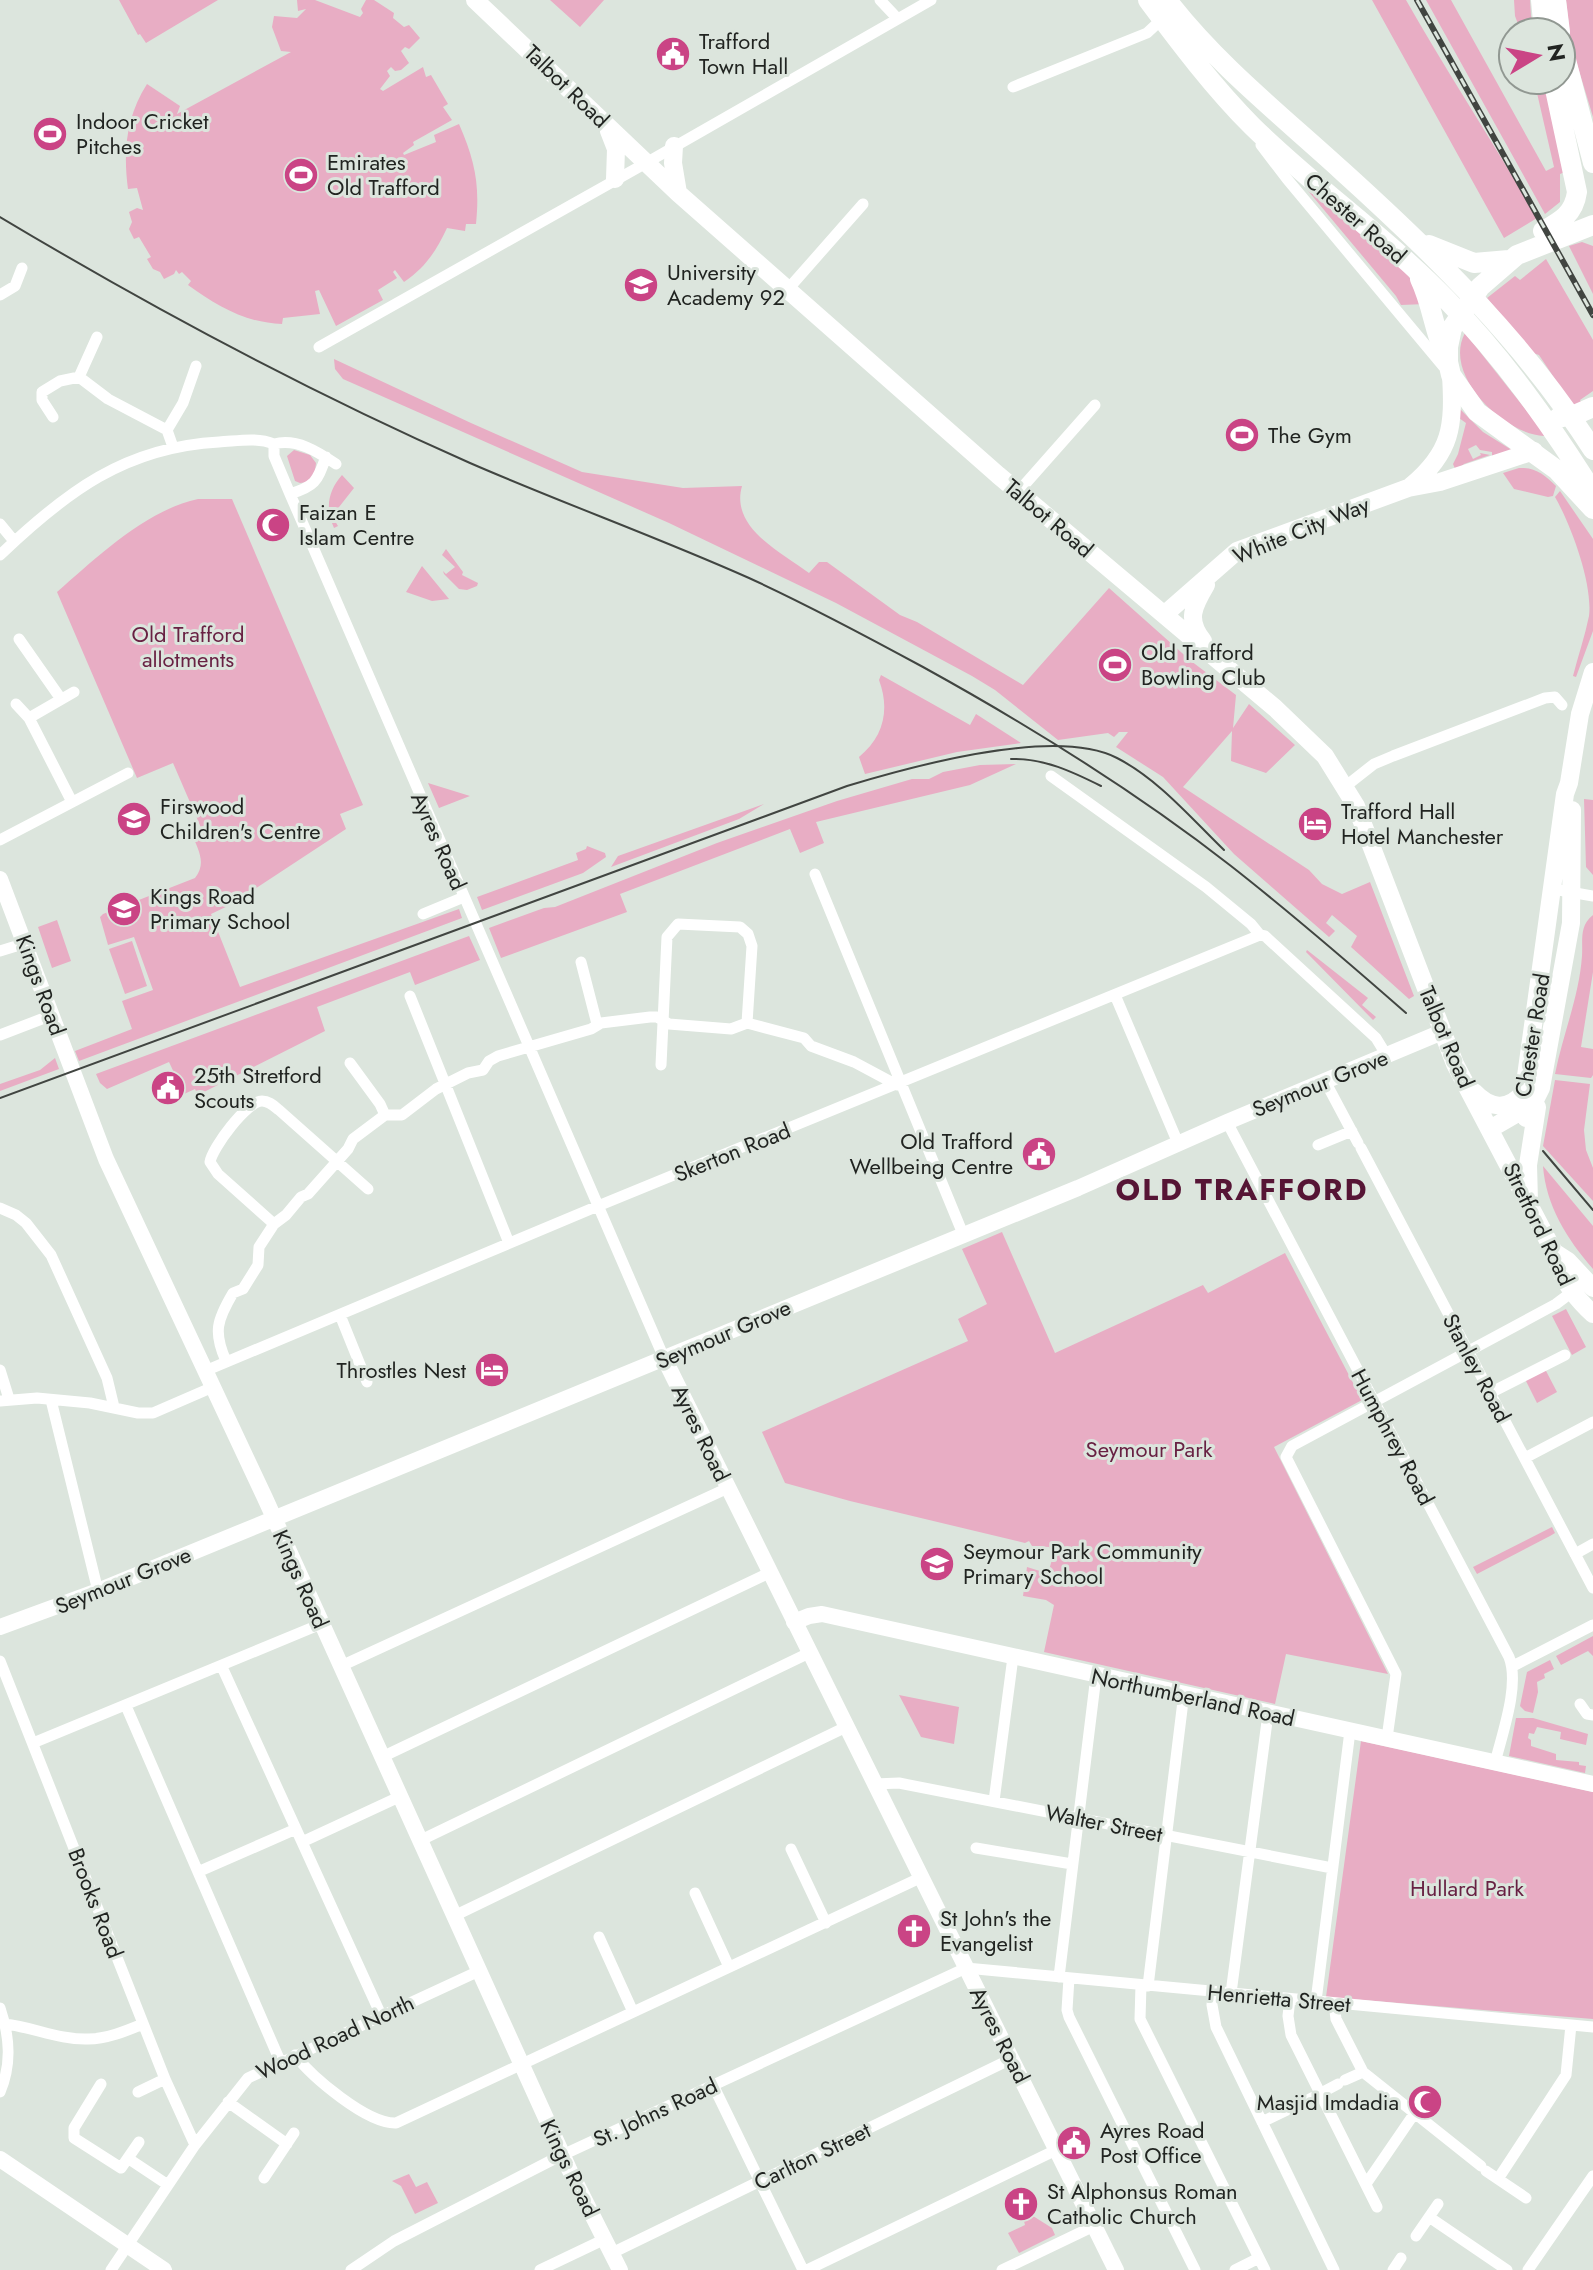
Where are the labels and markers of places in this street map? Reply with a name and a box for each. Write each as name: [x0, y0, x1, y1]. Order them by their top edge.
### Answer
place label: Trafford Town Hall: [699, 25, 788, 82]
public building icon: Trafford Town Hall: [654, 35, 692, 73]
place label: Indoor Cricket Pitches: [76, 105, 209, 162]
sports icon: Indoor Cricket Pitches: [31, 115, 69, 153]
place label: Emirates Old Trafford: [327, 146, 440, 203]
sports icon: Emirates Old Trafford: [282, 156, 320, 194]
place label: University Academy 92: [667, 256, 785, 313]
school or university icon: University Academy 92: [622, 266, 660, 304]
sports icon: The Gym: [1223, 416, 1261, 454]
place label: The Gym: [1268, 419, 1352, 451]
place label: Faizan E Islam Centre: [299, 496, 414, 553]
mosque icon: Faizan E Islam Centre: [254, 506, 292, 544]
place label: Old Trafford Bowling Club: [1141, 636, 1266, 693]
sports icon: Old Trafford Bowling Club: [1096, 646, 1134, 684]
place label: Firswood Children's Centre: [160, 790, 321, 847]
place label: Trafford Hall Hotel Manchester: [1341, 795, 1504, 852]
school or university icon: Firswood Children's Centre: [115, 800, 153, 838]
hotel icon: Trafford Hall Hotel Manchester: [1296, 805, 1334, 843]
place label: Kings Road Primary School: [150, 880, 290, 937]
school or university icon: Kings Road Primary School: [105, 890, 143, 928]
place label: 25th Stretford Scouts: [194, 1059, 322, 1116]
public building icon: 25th Stretford Scouts: [149, 1069, 187, 1107]
place label: Old Trafford Wellbeing Centre: [849, 1125, 1013, 1182]
public building icon: Old Trafford Wellbeing Centre: [1020, 1135, 1058, 1173]
hotel icon: Throstles Nest: [473, 1351, 511, 1389]
place label: Throstles Nest: [336, 1354, 467, 1386]
place label: Seymour Park Community Primary School: [963, 1535, 1202, 1592]
school or university icon: Seymour Park Community Primary School: [918, 1545, 956, 1583]
place label: St John's the Evangelist: [940, 1902, 1051, 1959]
church icon: St John's the Evangelist: [895, 1912, 933, 1950]
mosque icon: Masjid Imdadia: [1406, 2083, 1444, 2121]
place label: Masjid Imdadia: [1257, 2086, 1399, 2118]
place label: Ayres Road Post Office: [1100, 2114, 1205, 2171]
public building icon: Ayres Road Post Office: [1055, 2124, 1093, 2162]
place label: St Alphonsus Roman Catholic Church: [1047, 2175, 1238, 2232]
church icon: St Alphonsus Roman Catholic Church: [1002, 2185, 1040, 2223]

